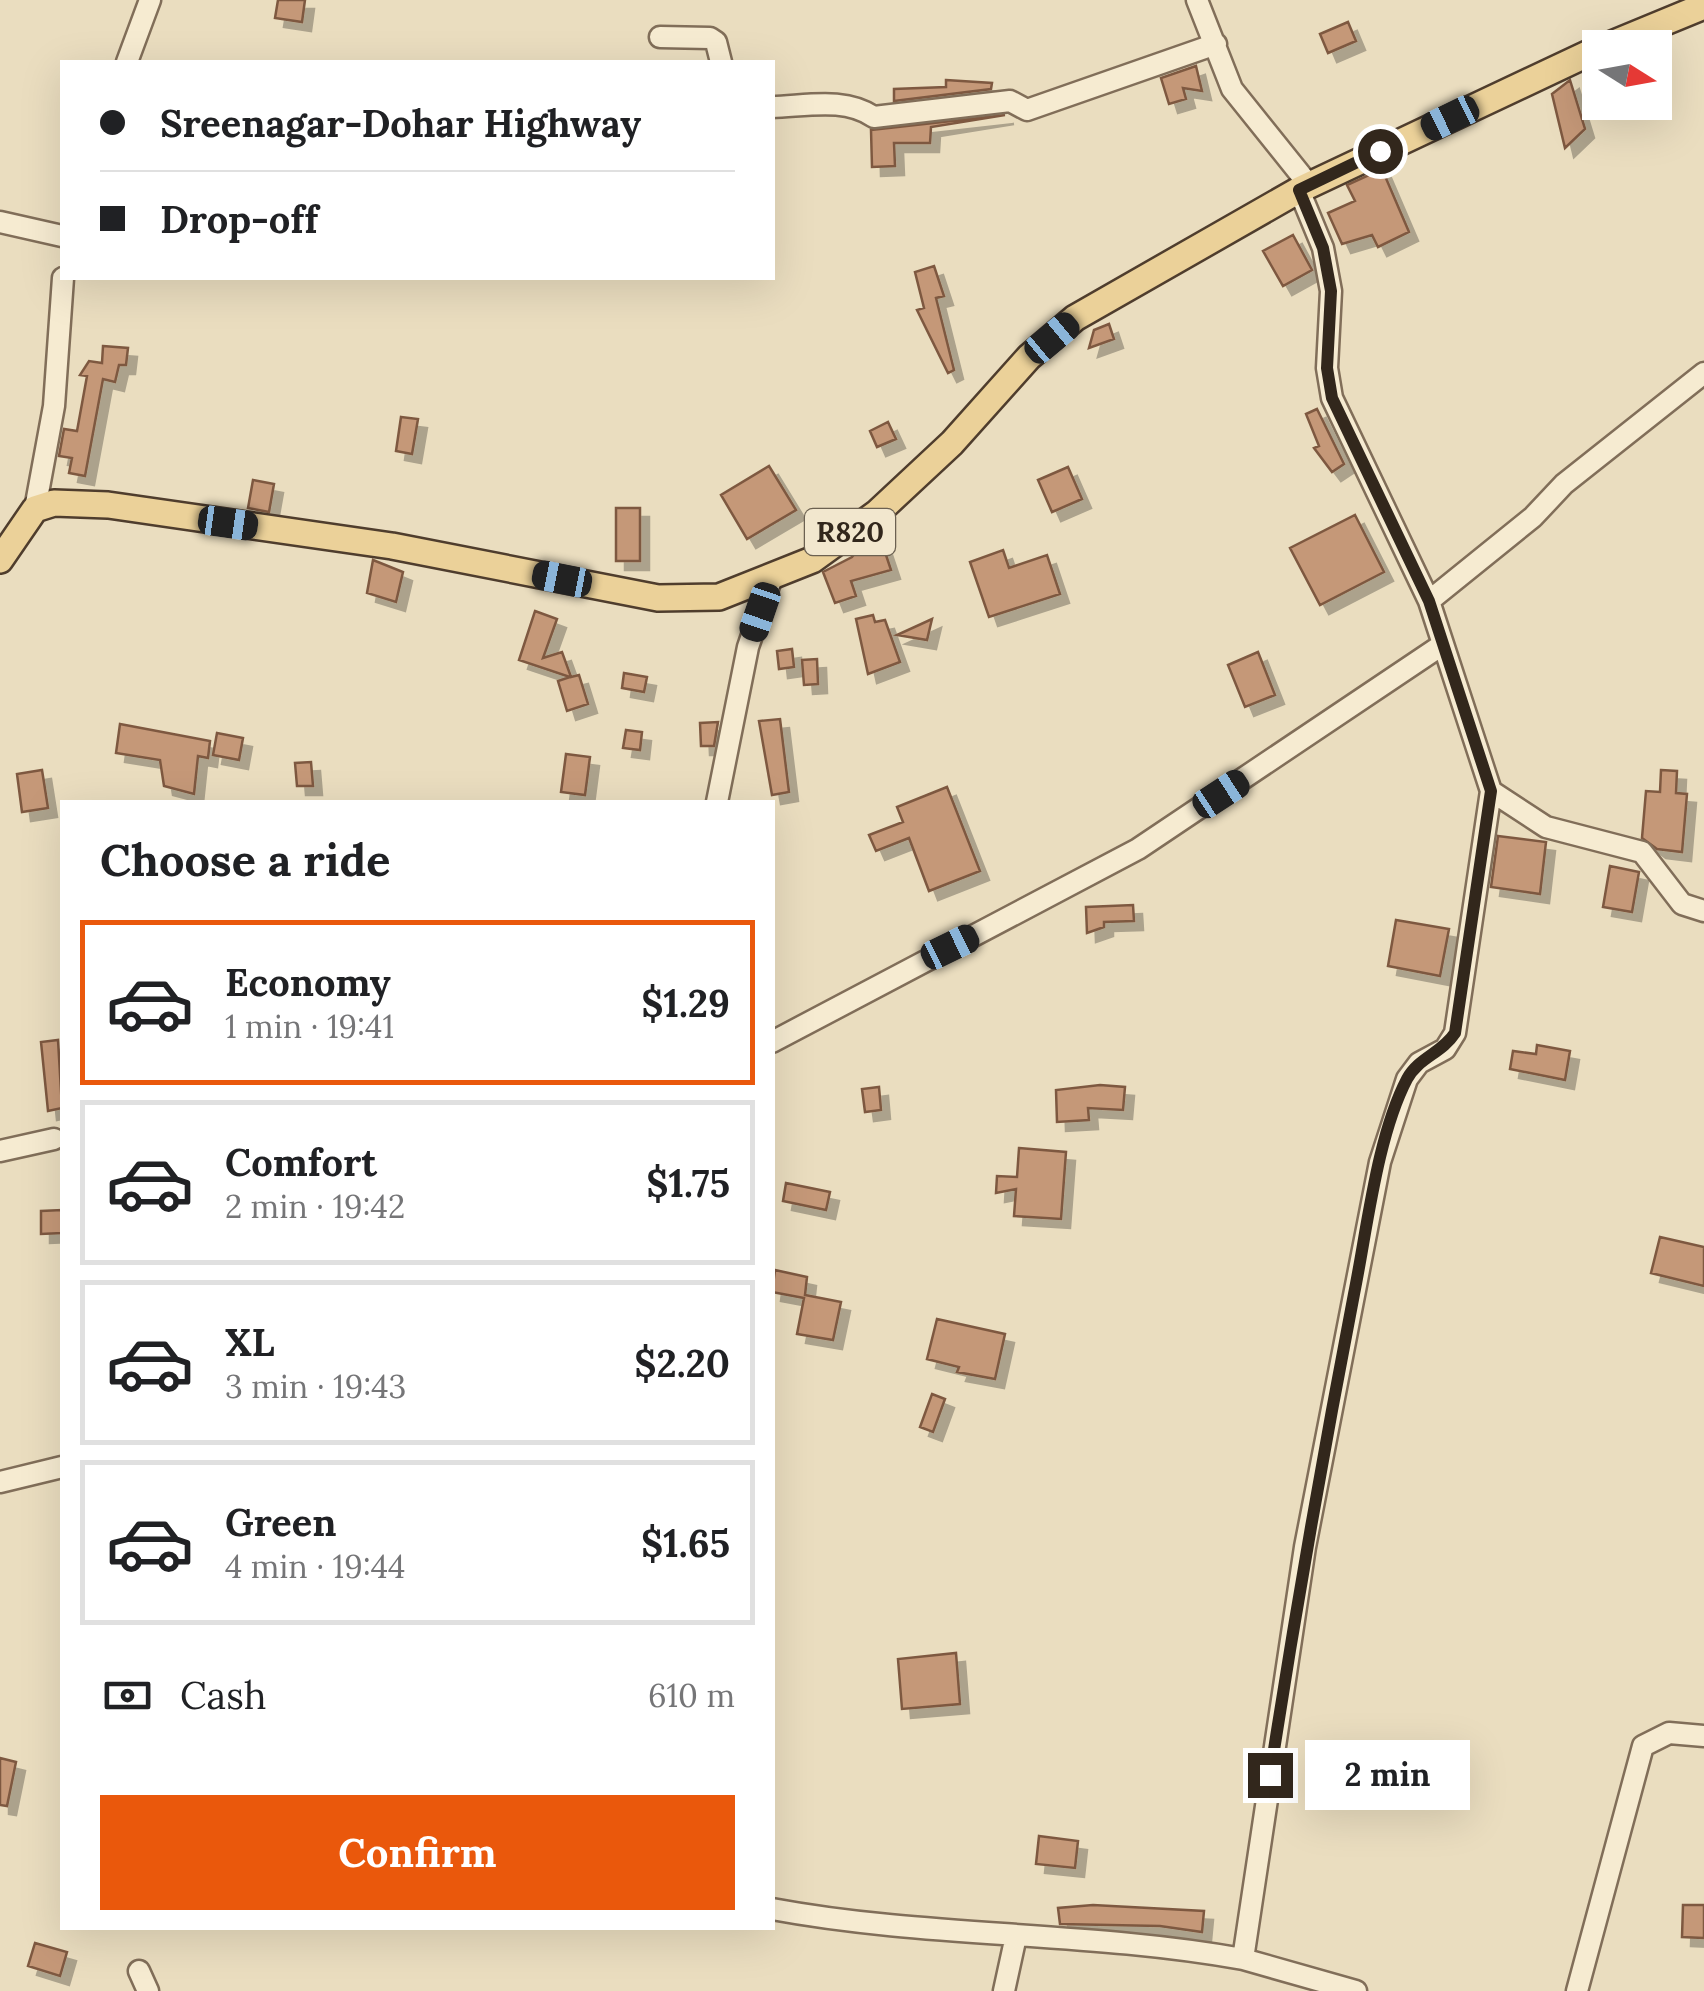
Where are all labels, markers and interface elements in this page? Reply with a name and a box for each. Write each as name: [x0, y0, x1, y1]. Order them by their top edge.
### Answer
north arrow: [1582, 30, 1672, 120]
map controls: [1582, 30, 1672, 120]
car: [1416, 91, 1484, 145]
text: Sreenagar-Dohar Highway: [160, 99, 641, 147]
route start: [1358, 129, 1403, 174]
text: Drop-off: [160, 195, 318, 243]
car: [1019, 307, 1085, 369]
car: [196, 504, 260, 542]
road number: R820: [805, 509, 895, 555]
car: [530, 559, 594, 599]
car: [736, 579, 784, 645]
car: [1188, 765, 1254, 823]
text: Choose a ride: [100, 831, 390, 888]
car: [916, 920, 984, 974]
icon: car: [105, 958, 195, 1048]
text: Economy: [225, 958, 391, 1006]
text: $1.29: [641, 979, 730, 1027]
text: 1 min · 19:41: [225, 1006, 394, 1047]
icon: car: [105, 1138, 195, 1228]
text: Comfort: [225, 1138, 377, 1186]
text: $1.75: [646, 1159, 730, 1207]
text: 2 min · 19:42: [225, 1186, 405, 1227]
icon: car: [105, 1318, 195, 1408]
text: XL: [225, 1318, 275, 1366]
text: $2.20: [634, 1339, 730, 1387]
text: 3 min · 19:43: [225, 1366, 406, 1407]
icon: car: [105, 1498, 195, 1588]
text: Green: [225, 1498, 337, 1546]
text: $1.65: [641, 1519, 730, 1567]
text: 4 min · 19:44: [225, 1546, 405, 1587]
icon: cash: [100, 1668, 155, 1723]
text: Cash: [180, 1671, 267, 1719]
text: 610 m: [648, 1675, 735, 1716]
callout: 2 min: [1305, 1740, 1470, 1810]
route end: [1248, 1753, 1293, 1798]
text: 2 min: [1345, 1754, 1430, 1795]
button: Confirm: [100, 1795, 735, 1910]

